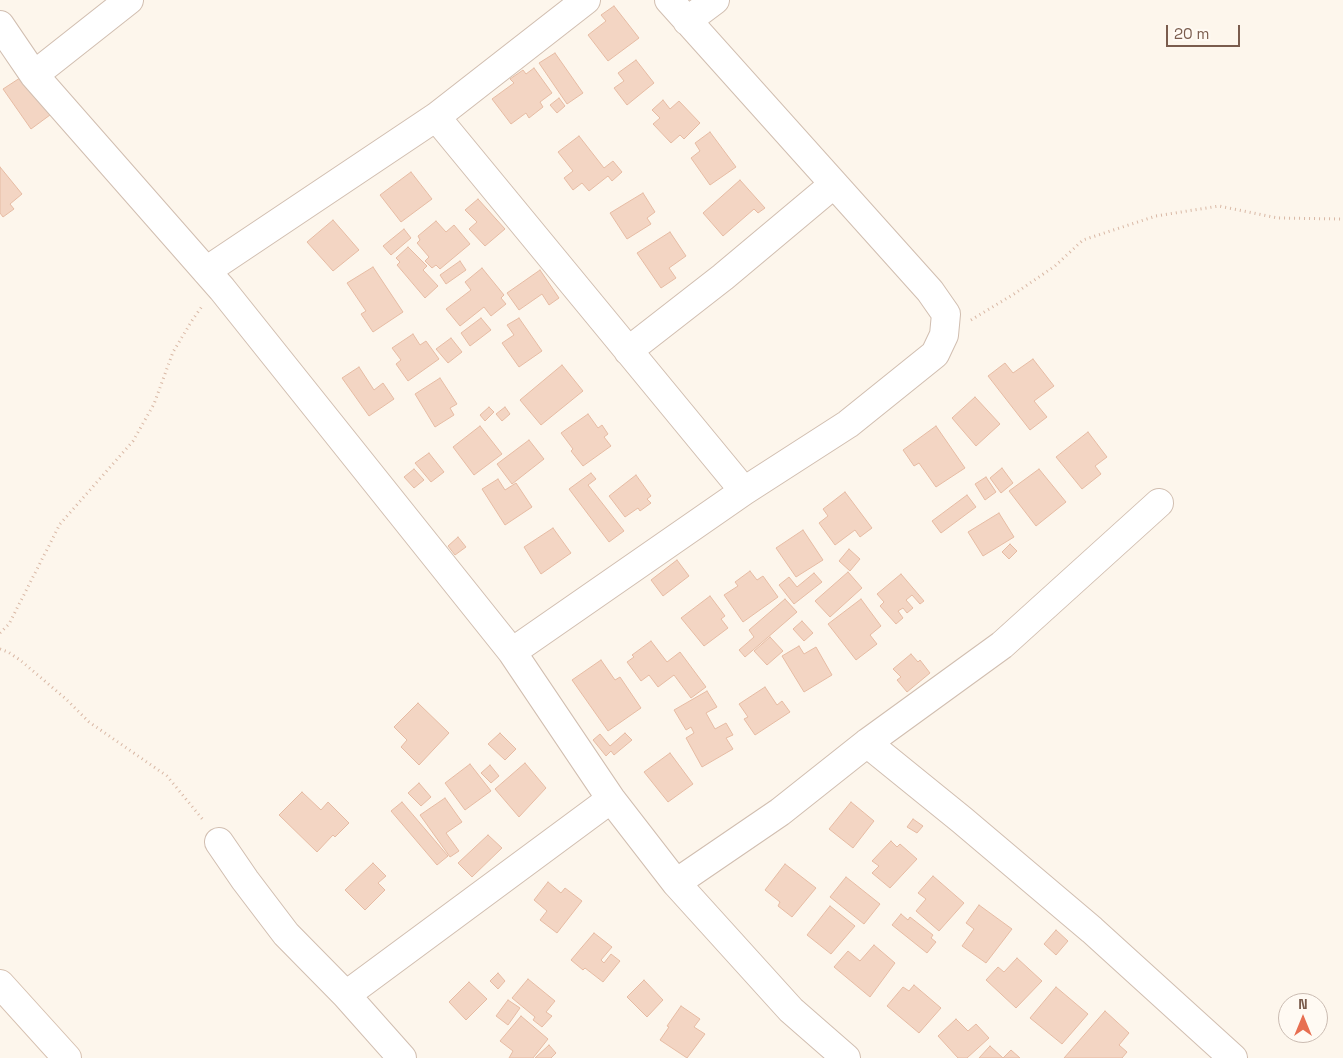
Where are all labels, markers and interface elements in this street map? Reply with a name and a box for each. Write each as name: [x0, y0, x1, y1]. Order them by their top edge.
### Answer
scale bar: [1168, 15, 1242, 47]
text: 20 m: [1174, 24, 1209, 43]
north arrow: [1278, 993, 1328, 1043]
text: N: [1298, 995, 1308, 1013]

